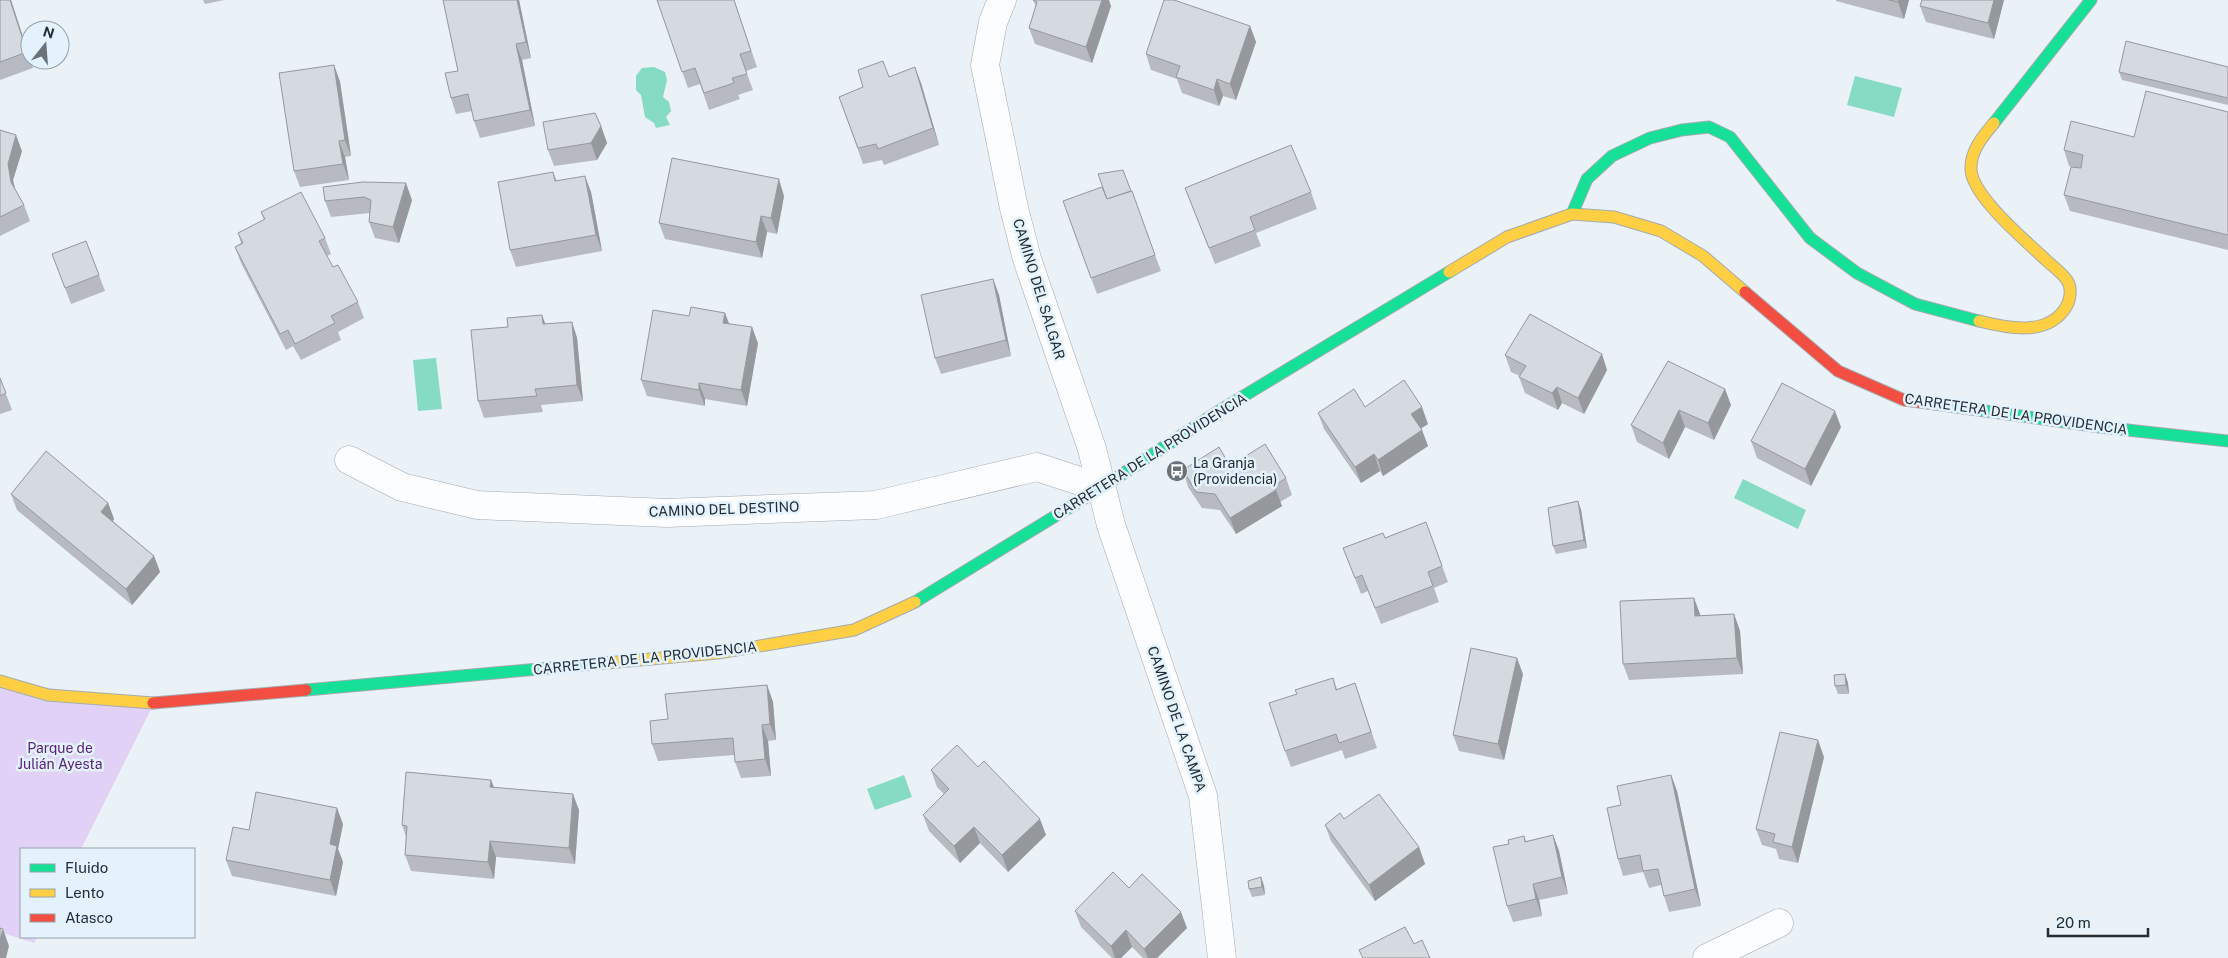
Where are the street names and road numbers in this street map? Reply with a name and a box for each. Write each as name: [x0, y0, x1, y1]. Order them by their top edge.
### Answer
street label: CAMINO DEL SALGAR: [1010, 217, 1068, 361]
street label: CARRETERA DE LA PROVIDENCIA: [1050, 390, 1250, 522]
street label: CARRETERA DE LA PROVIDENCIA: [1904, 390, 2129, 438]
street label: CAMINO DEL DESTINO: [648, 498, 800, 520]
street label: CARRETERA DE LA PROVIDENCIA: [532, 638, 758, 678]
street label: CAMINO DE LA CAMPA: [1144, 644, 1210, 794]

